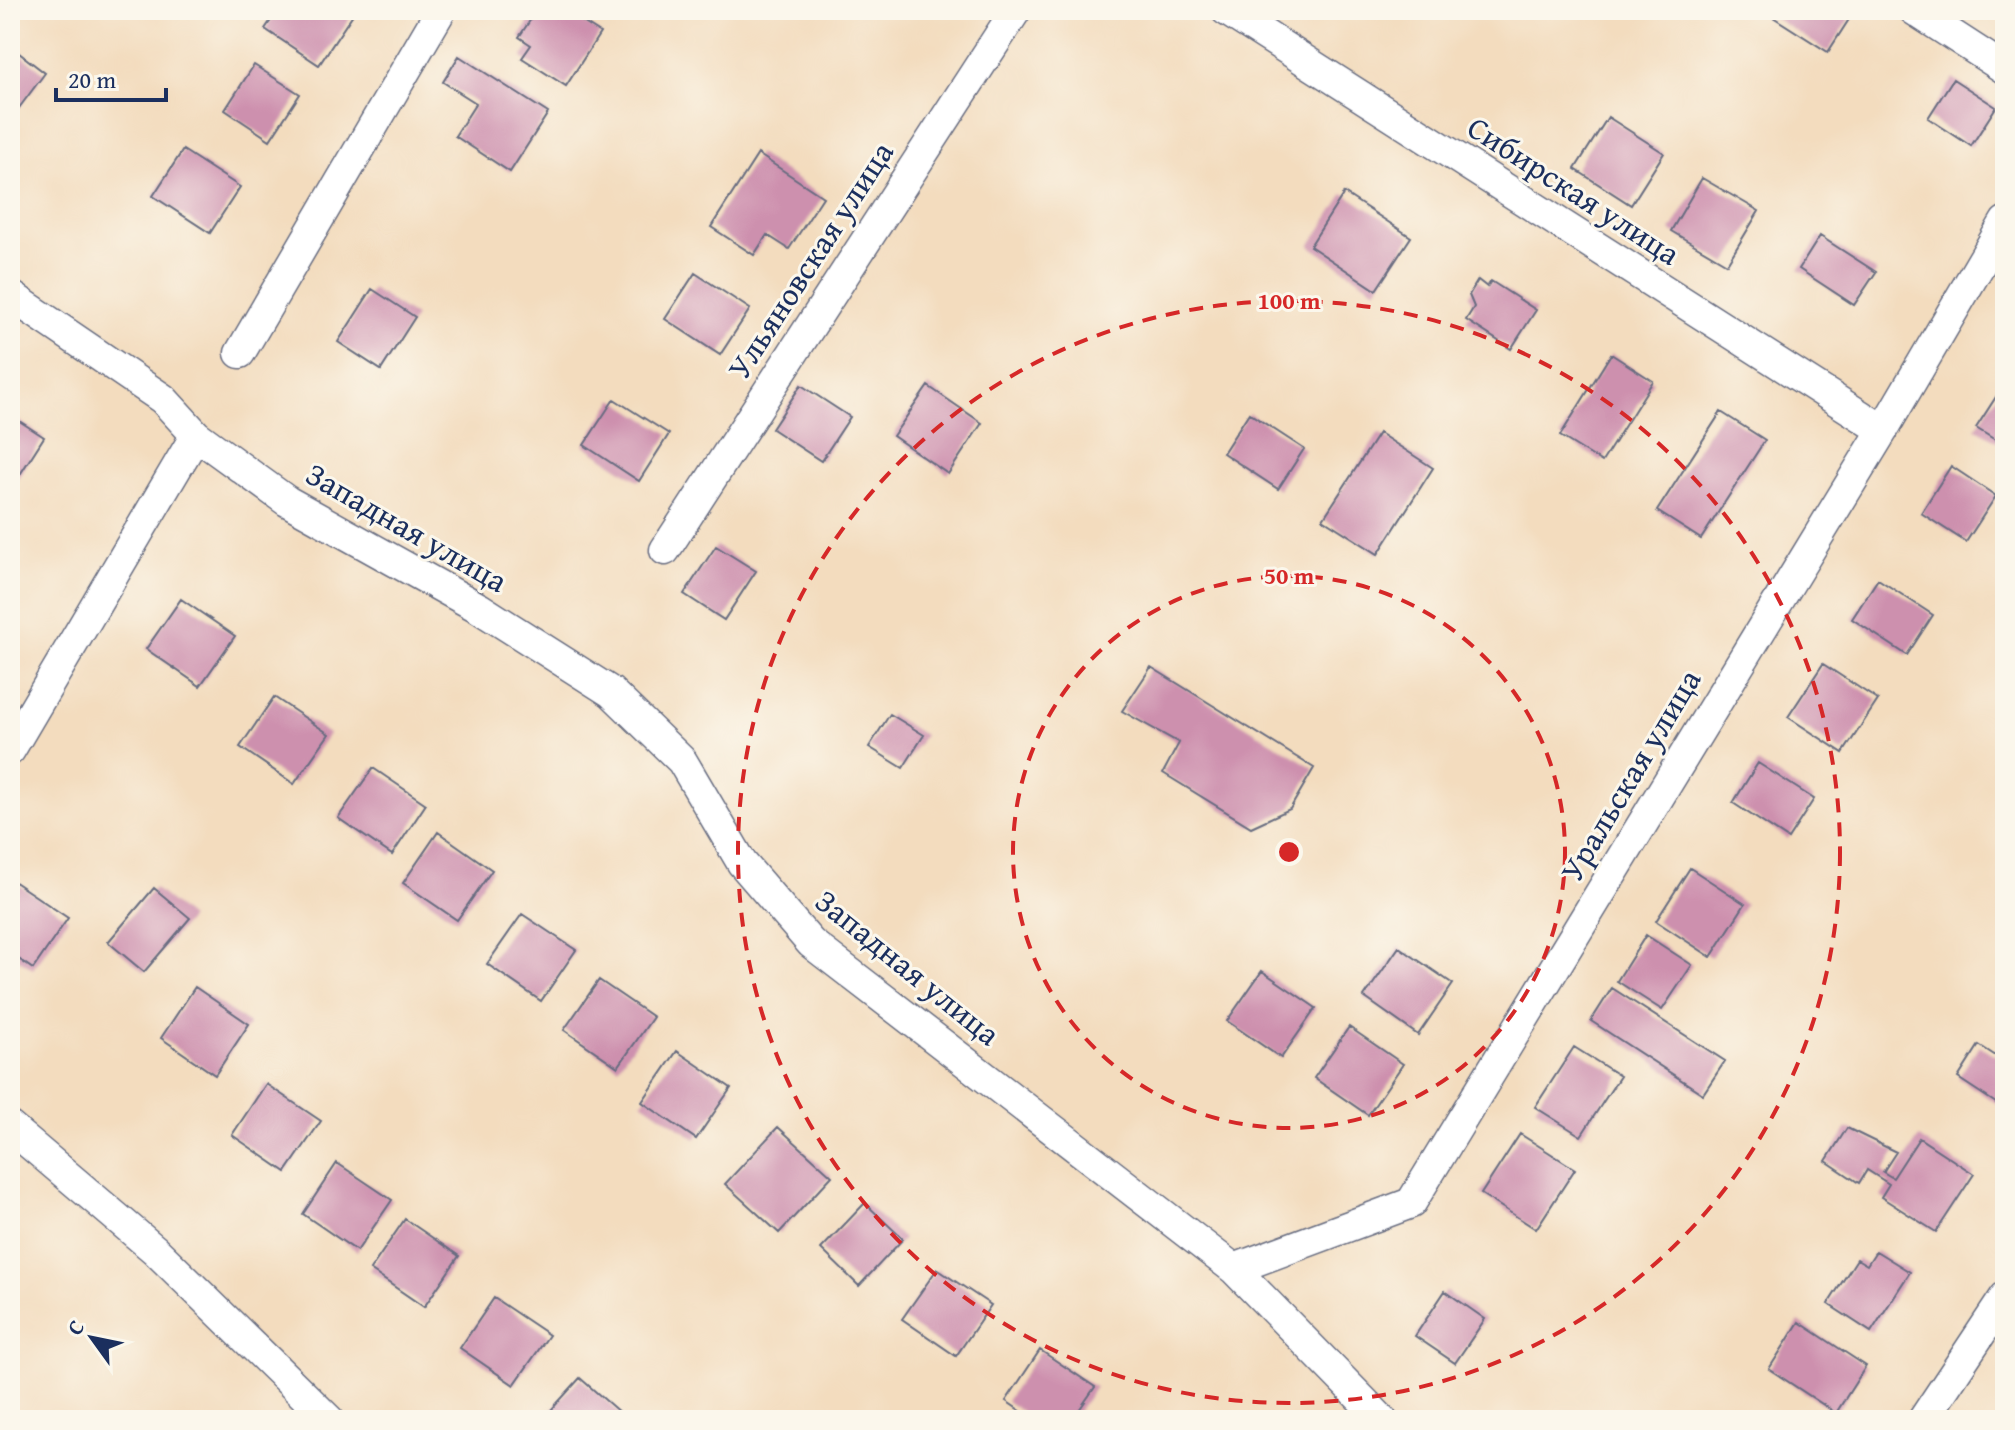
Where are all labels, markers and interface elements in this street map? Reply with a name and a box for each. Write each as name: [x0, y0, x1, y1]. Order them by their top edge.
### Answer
scale bar: [56, 52, 166, 102]
text: 20 m: [68, 62, 116, 97]
street label: Сибирская улица: [1459, 104, 1690, 277]
street label: Ульяновская улица: [715, 131, 905, 388]
text: 100 m: [1257, 283, 1321, 318]
street label: Западная улица: [297, 450, 517, 604]
text: 50 m: [1264, 558, 1315, 593]
street label: Уральская улица: [1548, 659, 1712, 890]
centre of rings: [1275, 838, 1303, 866]
street label: Западная улица: [805, 878, 1011, 1057]
north arrow: [52, 1298, 132, 1378]
text: С: [58, 1313, 92, 1341]

